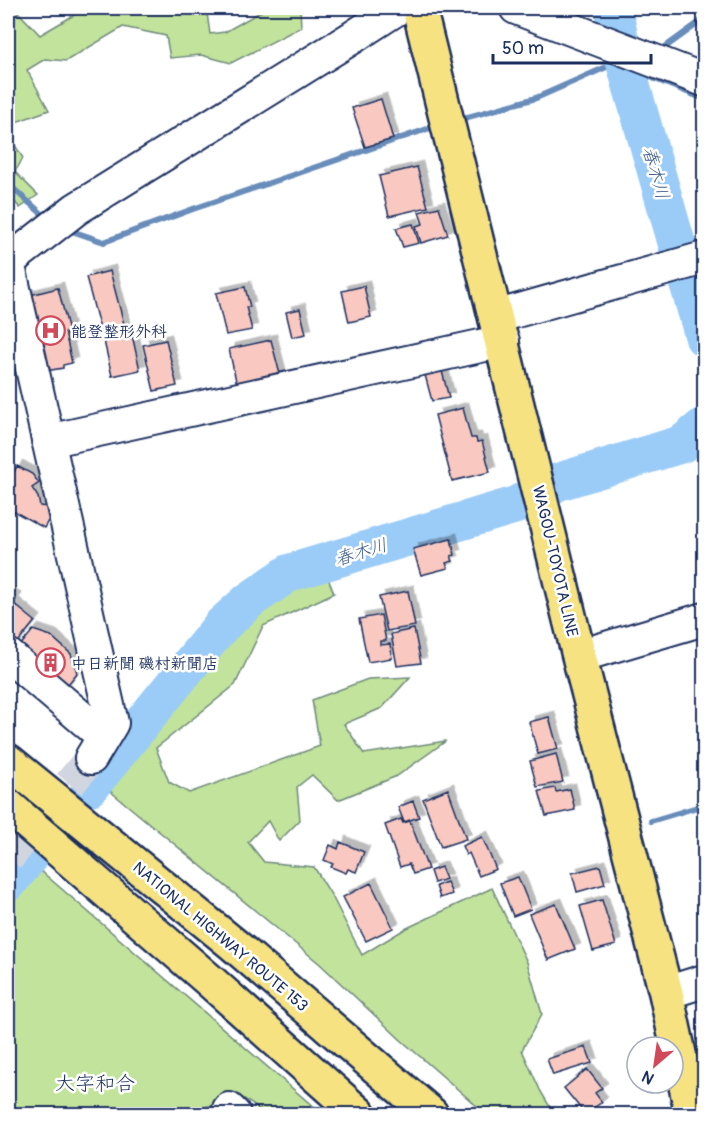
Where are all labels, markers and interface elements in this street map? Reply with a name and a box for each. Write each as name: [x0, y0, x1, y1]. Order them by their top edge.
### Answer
scale bar: [493, 27, 650, 65]
text: 50 m: [502, 37, 544, 60]
water label: 春木川: [637, 144, 674, 202]
hospital icon: 能登整形外科: [34, 315, 66, 347]
place label: 能登整形外科: [71, 322, 167, 342]
street label: WAGOU-TOYOTA LINE: [528, 484, 582, 639]
water label: 春木川: [332, 534, 390, 571]
building icon: 中日新聞 磯村新聞店: [34, 647, 66, 679]
place label: 中日新聞 磯村新聞店: [71, 654, 218, 674]
street label: NATIONAL HIGHWAY ROUTE 153: [129, 858, 312, 1016]
north arrow: [625, 1035, 685, 1095]
text: N: [638, 1066, 658, 1089]
district label: 大字和合: [55, 1071, 135, 1096]

